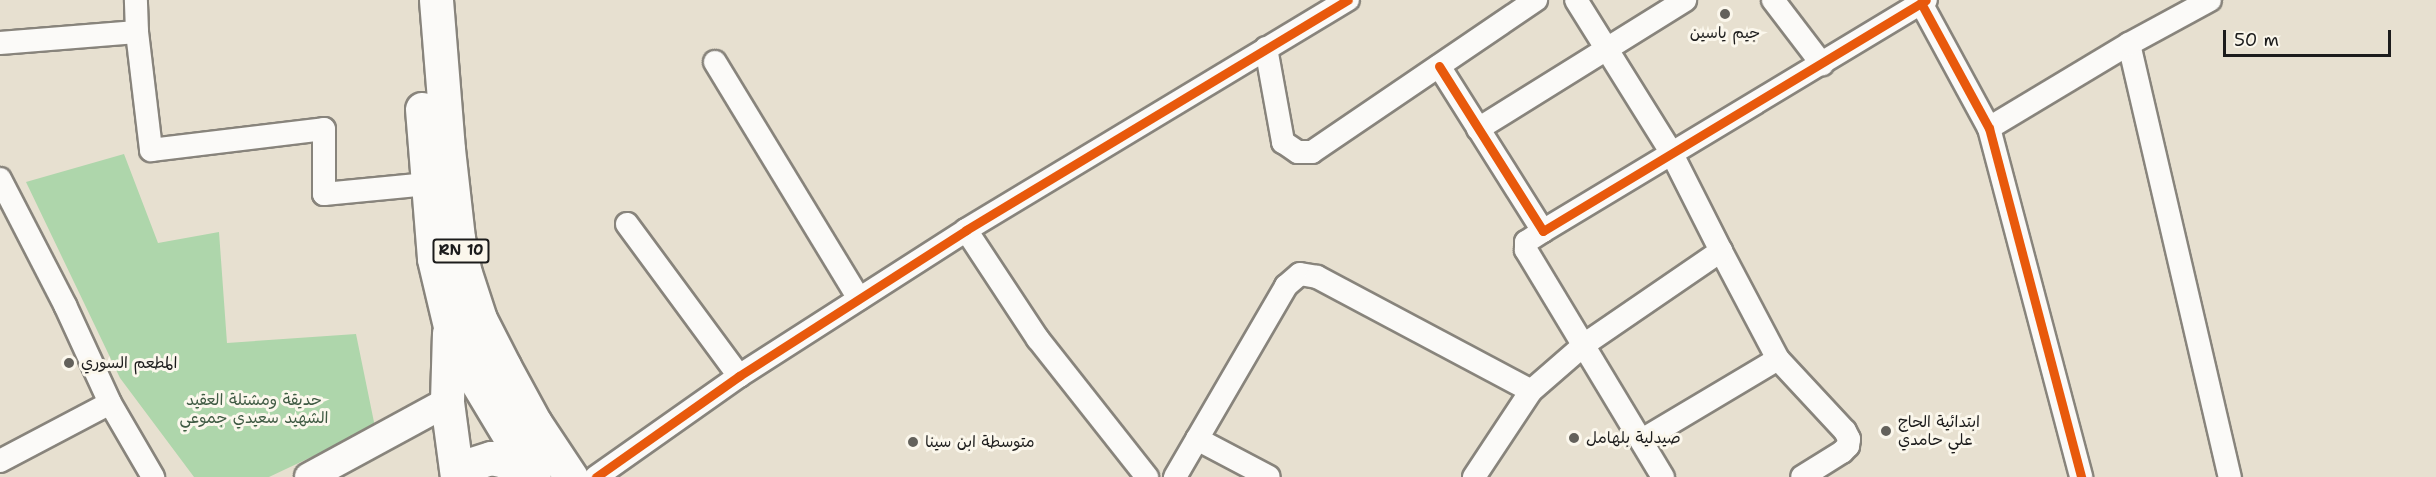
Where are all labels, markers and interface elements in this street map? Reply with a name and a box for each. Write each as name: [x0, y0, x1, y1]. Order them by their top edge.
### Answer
marker: جيم ياسين: [1718, 7, 1732, 21]
scale bar: [2226, 18, 2394, 56]
place label: جيم ياسين: [1690, 23, 1760, 43]
text: 50 m: [2234, 28, 2279, 52]
road number: RN 10: [431, 239, 491, 263]
place label: المطعم السوري: [81, 353, 177, 373]
marker: المطعم السوري: [62, 356, 76, 370]
park label: حديقة ومشتلة العقيد الشهيد سعيدي جموعي: [179, 390, 329, 428]
place label: ابتدائية الحاج علي حامدي: [1898, 412, 1980, 450]
marker: ابتدائية الحاج علي حامدي: [1879, 424, 1893, 438]
place label: صيدلية بلهامل: [1586, 428, 1681, 448]
marker: صيدلية بلهامل: [1567, 431, 1581, 445]
place label: متوسطة ابن سينا: [925, 432, 1035, 452]
marker: متوسطة ابن سينا: [906, 435, 920, 449]

